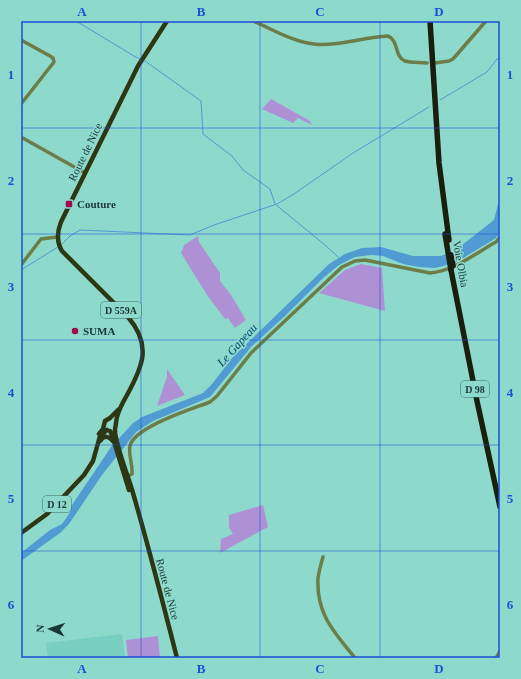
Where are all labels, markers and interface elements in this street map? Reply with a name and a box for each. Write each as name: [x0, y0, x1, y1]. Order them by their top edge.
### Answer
text: A: [77, 4, 87, 19]
text: B: [197, 4, 206, 19]
text: C: [315, 4, 325, 19]
text: D: [434, 4, 444, 19]
text: 1: [8, 67, 14, 82]
text: 1: [507, 67, 513, 82]
street label: Route de Nice: [66, 121, 104, 183]
text: 2: [8, 173, 14, 188]
text: 2: [507, 173, 513, 188]
place label: Couture: [77, 198, 116, 210]
marker: Couture: [64, 199, 74, 209]
street label: Voie Olbia: [451, 240, 471, 288]
text: 3: [8, 279, 15, 294]
text: 3: [507, 279, 514, 294]
road number: D 559A: [101, 302, 141, 318]
water label: Le Gapeau: [213, 321, 260, 370]
place label: SUMA: [83, 325, 115, 337]
marker: SUMA: [70, 326, 80, 336]
road number: D 98: [461, 381, 489, 397]
text: 4: [8, 385, 15, 400]
text: 4: [507, 385, 514, 400]
text: 5: [8, 491, 15, 506]
text: 5: [507, 491, 514, 506]
road number: D 12: [43, 496, 71, 512]
street label: Route de Nice: [154, 557, 182, 621]
text: 6: [8, 597, 15, 612]
text: 6: [507, 597, 514, 612]
north arrow: [30, 609, 70, 649]
text: N: [34, 624, 46, 633]
text: A: [77, 661, 87, 676]
text: B: [197, 661, 206, 676]
text: C: [315, 661, 325, 676]
text: D: [434, 661, 444, 676]

